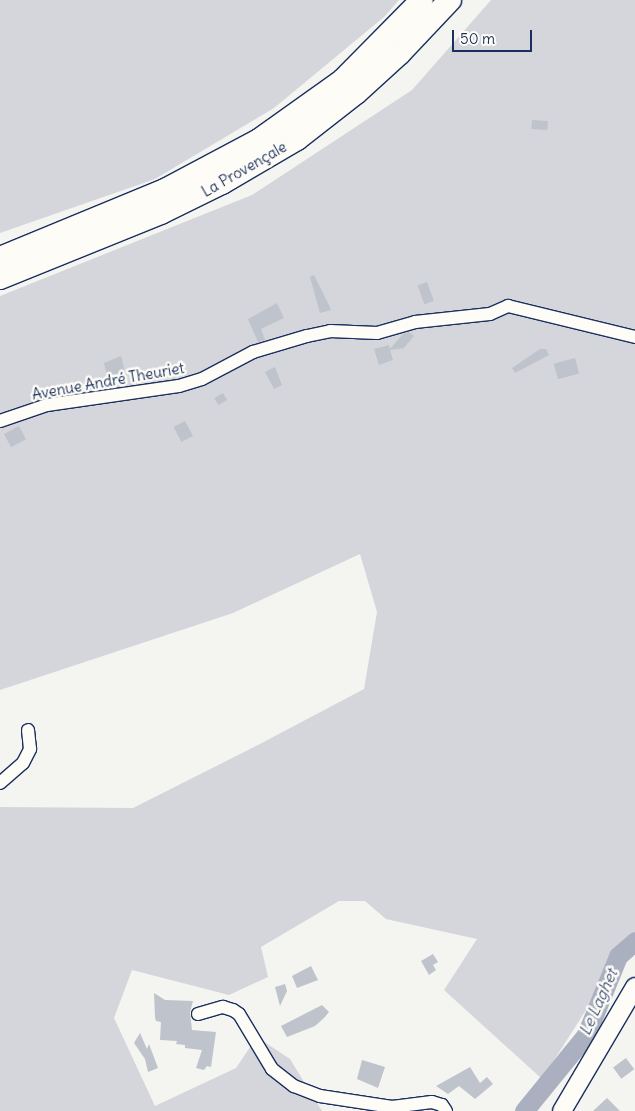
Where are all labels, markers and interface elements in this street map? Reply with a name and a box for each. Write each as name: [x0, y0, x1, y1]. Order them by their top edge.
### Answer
scale bar: [455, 20, 535, 52]
text: 50 m: [460, 29, 495, 48]
street label: La Provençale: [198, 137, 290, 201]
street label: Avenue André Theuriet: [30, 359, 186, 403]
water label: Le Laghet: [575, 966, 621, 1038]

